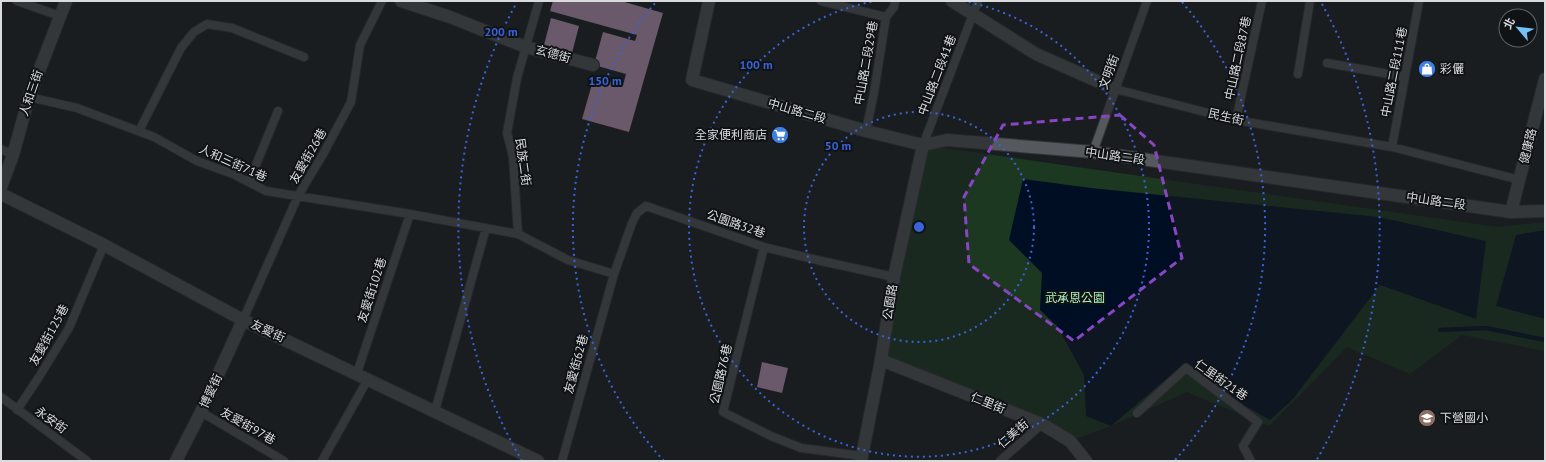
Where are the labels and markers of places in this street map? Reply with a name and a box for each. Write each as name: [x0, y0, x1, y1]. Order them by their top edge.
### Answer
shop icon: 彩儷: [1417, 59, 1437, 79]
place label: 彩儷: [1440, 61, 1464, 76]
supermarket icon: 全家便利商店: [770, 125, 790, 145]
place label: 全家便利商店: [695, 127, 767, 142]
centre of rings: [912, 220, 926, 234]
school or university icon: 下營國小: [1417, 408, 1437, 428]
place label: 下營國小: [1440, 410, 1488, 425]

